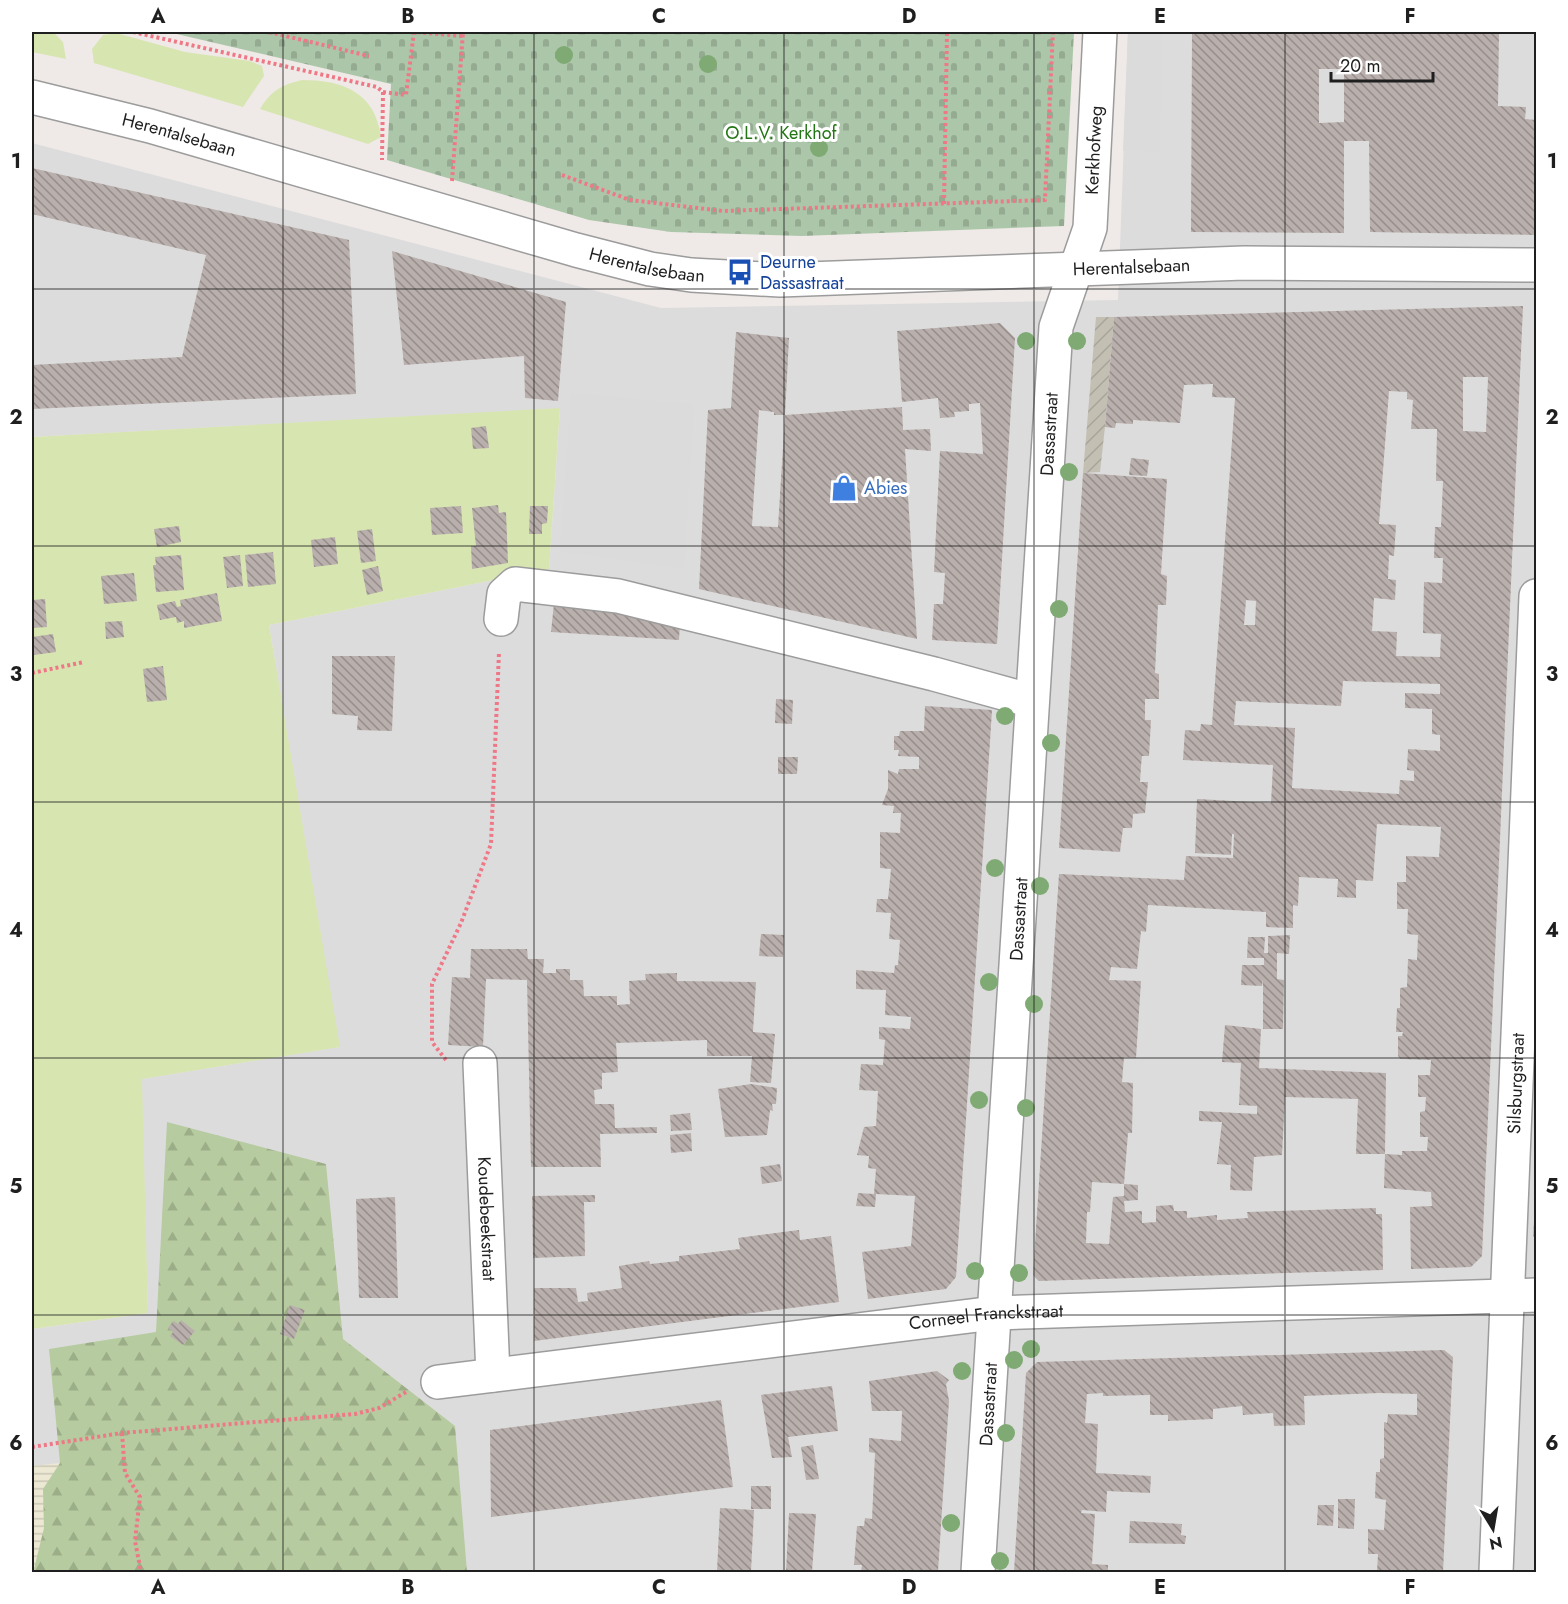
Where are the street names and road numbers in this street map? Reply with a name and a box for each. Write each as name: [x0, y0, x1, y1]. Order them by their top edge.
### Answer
street label: Kerkhofweg: [1079, 105, 1109, 195]
street label: Herentalsebaan: [119, 107, 239, 163]
street label: Herentalsebaan: [586, 241, 705, 289]
street label: Herentalsebaan: [1072, 252, 1191, 282]
street label: Dassastraat: [1034, 391, 1065, 477]
street label: Dassastraat: [1003, 876, 1035, 962]
street label: Silsburgstraat: [1501, 1032, 1531, 1135]
street label: Koudebeekstraat: [471, 1156, 502, 1282]
street label: Corneel Franckstraat: [907, 1298, 1064, 1336]
street label: Dassastraat: [973, 1361, 1004, 1447]

